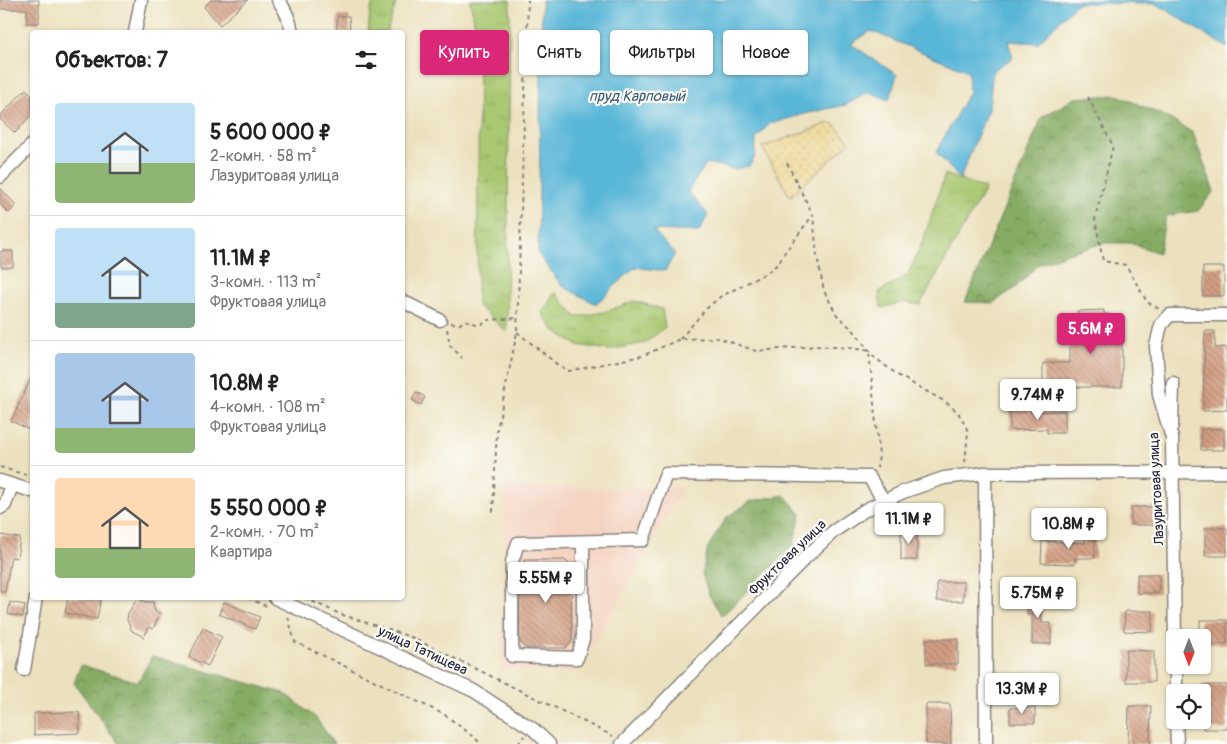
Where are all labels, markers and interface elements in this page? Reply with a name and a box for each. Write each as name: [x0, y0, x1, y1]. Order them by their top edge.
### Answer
chip: Купить: [420, 30, 509, 75]
chip: Снять: [519, 30, 600, 75]
chip: Фильтры: [610, 30, 713, 75]
chip: Новое: [723, 30, 808, 75]
icon: filters: [352, 46, 380, 74]
text: Объектов: 7: [55, 47, 168, 74]
water label: пруд Карповый: [589, 87, 687, 106]
text: 5 600 000 ₽: [210, 119, 332, 146]
icon: home: [95, 123, 155, 183]
text: 2-комн. · 58 m²: [210, 146, 317, 166]
text: Лазуритовая улица: [210, 166, 339, 186]
text: 11.1M ₽: [210, 245, 272, 272]
icon: home: [95, 248, 155, 308]
text: 3-комн. · 113 m²: [210, 272, 321, 292]
text: Фруктовая улица: [210, 292, 326, 312]
pin: 5.6M ₽: [1050, 312, 1132, 355]
text: 5.6M ₽: [1068, 319, 1114, 339]
text: 10.8M ₽: [210, 370, 280, 397]
icon: home: [95, 373, 155, 433]
pin: 9.74M ₽: [992, 378, 1084, 421]
text: 9.74M ₽: [1011, 385, 1065, 405]
text: 4-комн. · 108 m²: [210, 397, 326, 417]
text: Фруктовая улица: [210, 417, 326, 437]
street label: Лазуритовая улица: [1145, 432, 1168, 547]
text: 5 550 000 ₽: [210, 495, 328, 522]
icon: home: [95, 498, 155, 558]
pin: 11.1M ₽: [863, 502, 955, 545]
pin: 10.8M ₽: [1023, 508, 1115, 550]
text: 11.1M ₽: [886, 509, 932, 529]
text: 10.8M ₽: [1042, 514, 1096, 534]
street label: Фруктовая улица: [745, 516, 830, 599]
text: 2-комн. · 70 m²: [210, 522, 319, 542]
text: Квартира: [210, 542, 272, 562]
pin: 5.55M ₽: [500, 562, 592, 604]
text: 5.55M ₽: [519, 568, 573, 588]
pin: 5.75M ₽: [992, 576, 1084, 619]
text: 5.75M ₽: [1011, 583, 1065, 603]
street label: улица Татищева: [374, 622, 470, 679]
north arrow: [1166, 629, 1211, 674]
map controls: [1166, 629, 1211, 729]
pin: 13.3M ₽: [976, 672, 1068, 715]
text: 13.3M ₽: [996, 679, 1048, 699]
button: locate: [1166, 684, 1211, 729]

